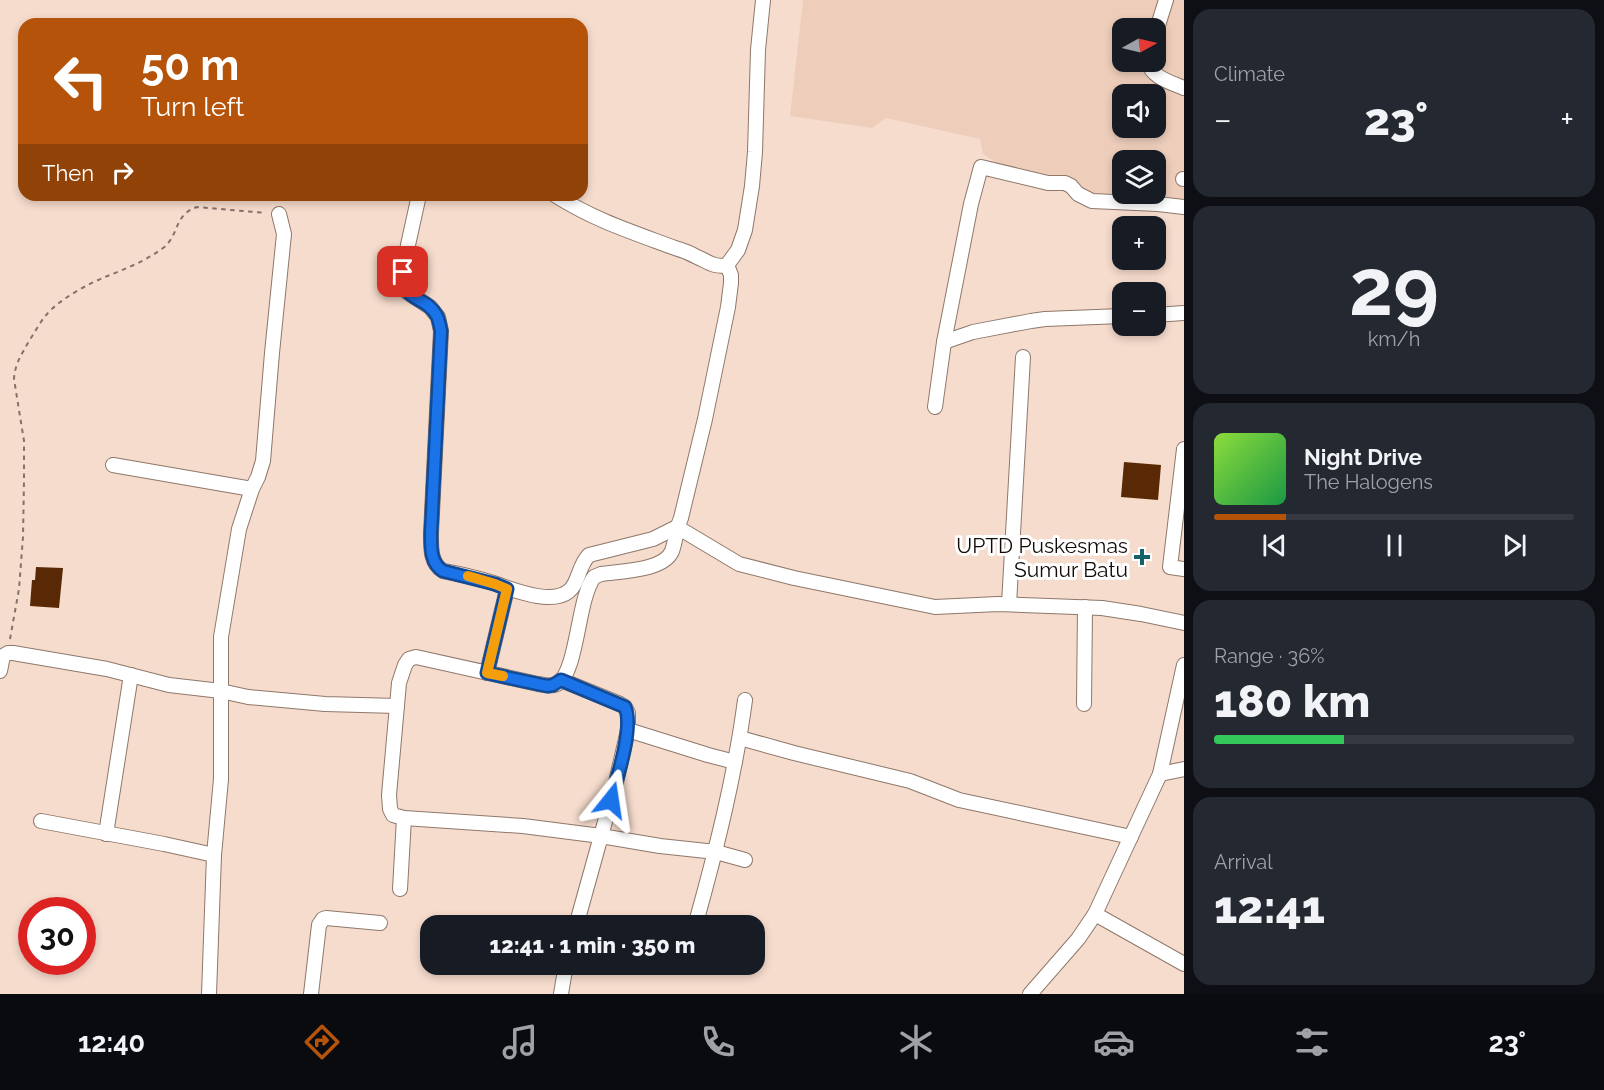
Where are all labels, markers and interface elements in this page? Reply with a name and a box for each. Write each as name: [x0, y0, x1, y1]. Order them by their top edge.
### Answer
north arrow: [1112, 18, 1166, 72]
map controls: [1112, 18, 1166, 336]
text: 50 m: [141, 41, 239, 90]
icon: left: [42, 42, 120, 120]
text: Climate: [1214, 62, 1285, 86]
button: sound: [1112, 84, 1166, 138]
text: Turn left: [141, 91, 244, 122]
text: 23°: [1364, 93, 1428, 146]
text: −: [1214, 100, 1232, 139]
text: +: [1560, 100, 1574, 139]
button: layers: [1112, 150, 1166, 204]
icon: right: [106, 156, 139, 189]
text: Then: [42, 160, 94, 186]
button: +: [1112, 216, 1166, 270]
text: 29: [1349, 242, 1439, 333]
pin: [377, 246, 428, 297]
icon: arrive: [386, 255, 419, 288]
button: −: [1112, 282, 1166, 336]
text: km/h: [1368, 327, 1420, 351]
text: Night Drive: [1304, 444, 1422, 470]
text: The Halogens: [1304, 470, 1433, 494]
icon: previous: [1258, 529, 1291, 562]
icon: pause: [1378, 529, 1411, 562]
icon: next: [1498, 529, 1531, 562]
place label: UPTD Puskesmas Sumur Batu: [956, 533, 1128, 582]
marker: UPTD Puskesmas Sumur Batu: [1133, 548, 1151, 566]
text: Range · 36%: [1214, 644, 1325, 668]
text: 180 km: [1214, 675, 1370, 728]
position arrow: [579, 768, 643, 832]
text: Arrival: [1214, 850, 1273, 874]
text: 12:41: [1214, 881, 1325, 934]
speed limit sign: 30: [18, 897, 96, 975]
text: 12:41 · 1 min · 350 m: [490, 932, 695, 958]
icon: directions: [301, 1021, 343, 1063]
icon: music: [499, 1021, 541, 1063]
icon: phone: [697, 1021, 739, 1063]
icon: climate: [895, 1021, 937, 1063]
icon: car: [1093, 1021, 1135, 1063]
icon: filters: [1291, 1021, 1333, 1063]
text: 12:40: [78, 1027, 145, 1058]
text: 23°: [1488, 1027, 1526, 1058]

